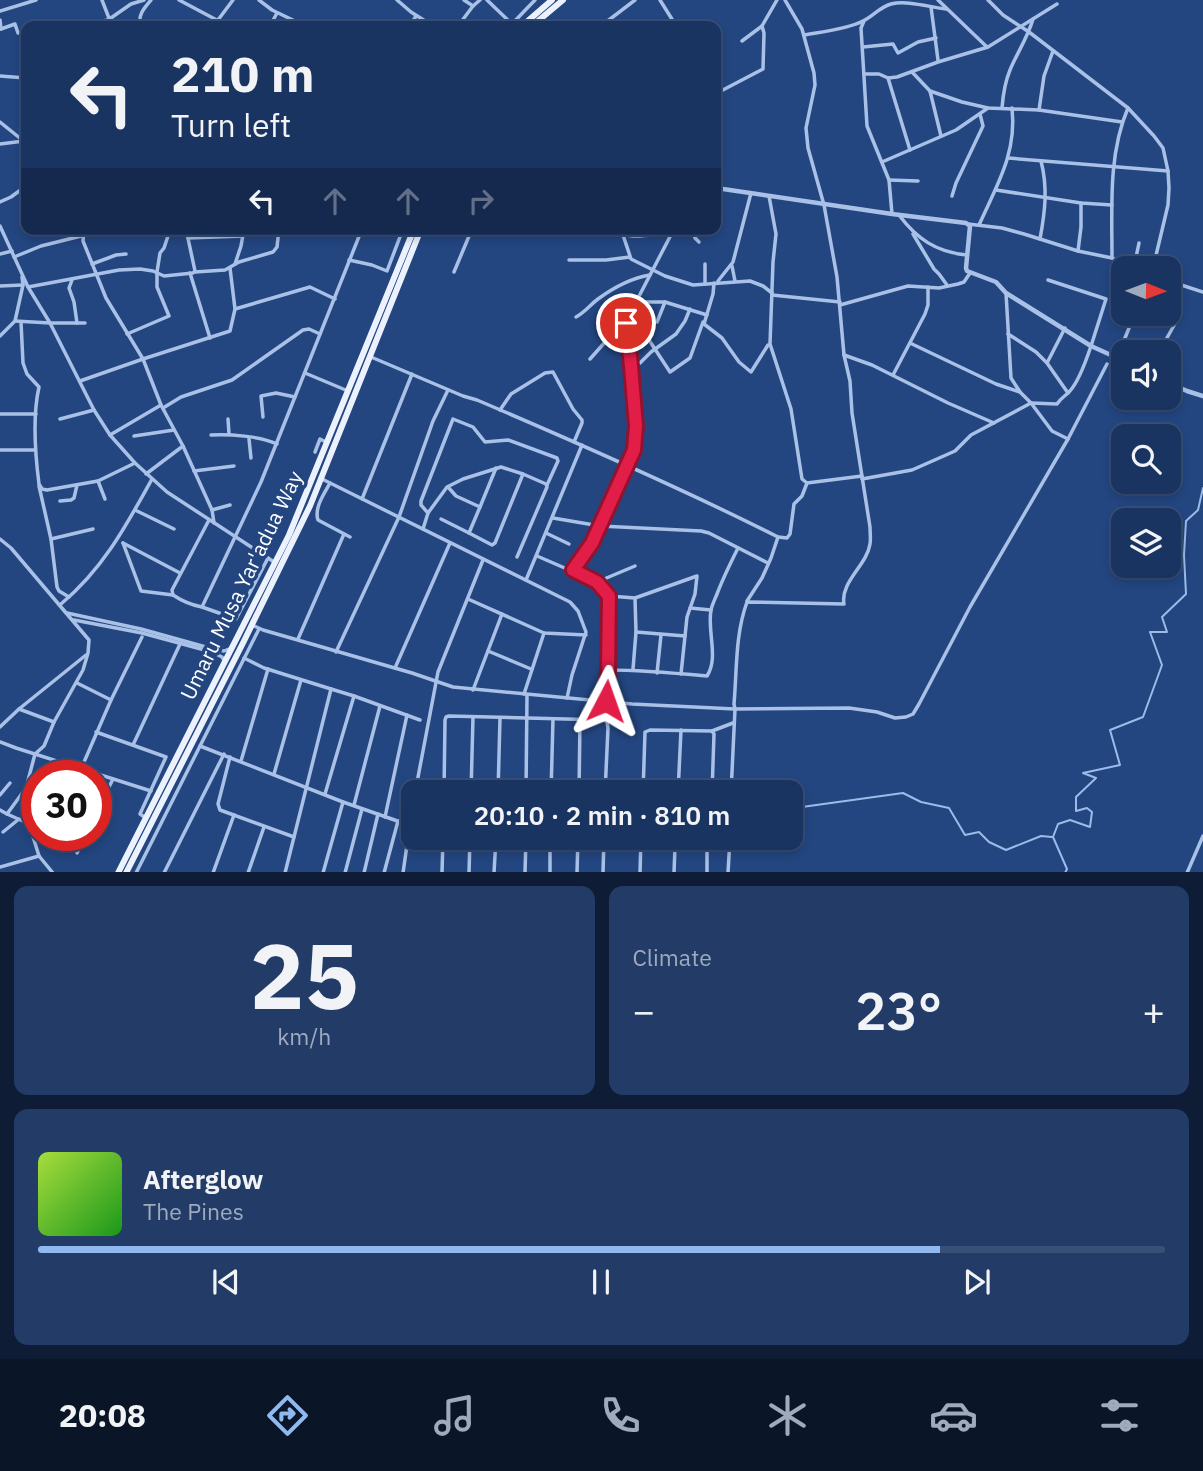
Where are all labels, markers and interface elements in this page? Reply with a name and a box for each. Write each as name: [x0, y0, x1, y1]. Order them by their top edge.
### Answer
text: 210 m: [171, 42, 315, 105]
icon: left: [56, 49, 147, 140]
text: Turn left: [171, 104, 291, 146]
icon: left: [243, 182, 281, 220]
icon: ahead: [316, 182, 354, 220]
icon: ahead: [389, 182, 427, 220]
icon: right: [462, 182, 500, 220]
north arrow: [1111, 256, 1181, 326]
map controls: [1111, 256, 1181, 578]
pin: [596, 293, 656, 353]
icon: arrive: [607, 304, 645, 342]
button: sound: [1111, 340, 1181, 410]
button: search: [1111, 424, 1181, 494]
street label: Umaru Musa Yar'adua Way: [173, 465, 309, 704]
button: layers: [1111, 508, 1181, 578]
position arrow: [569, 664, 643, 738]
speed limit sign: 30: [21, 760, 112, 851]
text: 20:10 · 2 min · 810 m: [474, 798, 730, 832]
text: 25: [250, 916, 359, 1034]
text: Climate: [633, 942, 712, 972]
text: 23°: [855, 977, 942, 1044]
text: −: [633, 986, 655, 1035]
text: +: [1142, 986, 1165, 1035]
text: km/h: [277, 1021, 331, 1051]
text: Afterglow: [143, 1162, 263, 1196]
text: The Pines: [143, 1196, 244, 1226]
icon: previous: [207, 1263, 245, 1301]
icon: pause: [582, 1263, 620, 1301]
icon: next: [958, 1263, 996, 1301]
icon: directions: [263, 1391, 312, 1440]
icon: music: [430, 1391, 479, 1440]
icon: phone: [596, 1391, 645, 1440]
icon: climate: [763, 1391, 812, 1440]
icon: car: [929, 1391, 978, 1440]
icon: filters: [1095, 1391, 1144, 1440]
text: 20:08: [59, 1394, 146, 1436]

